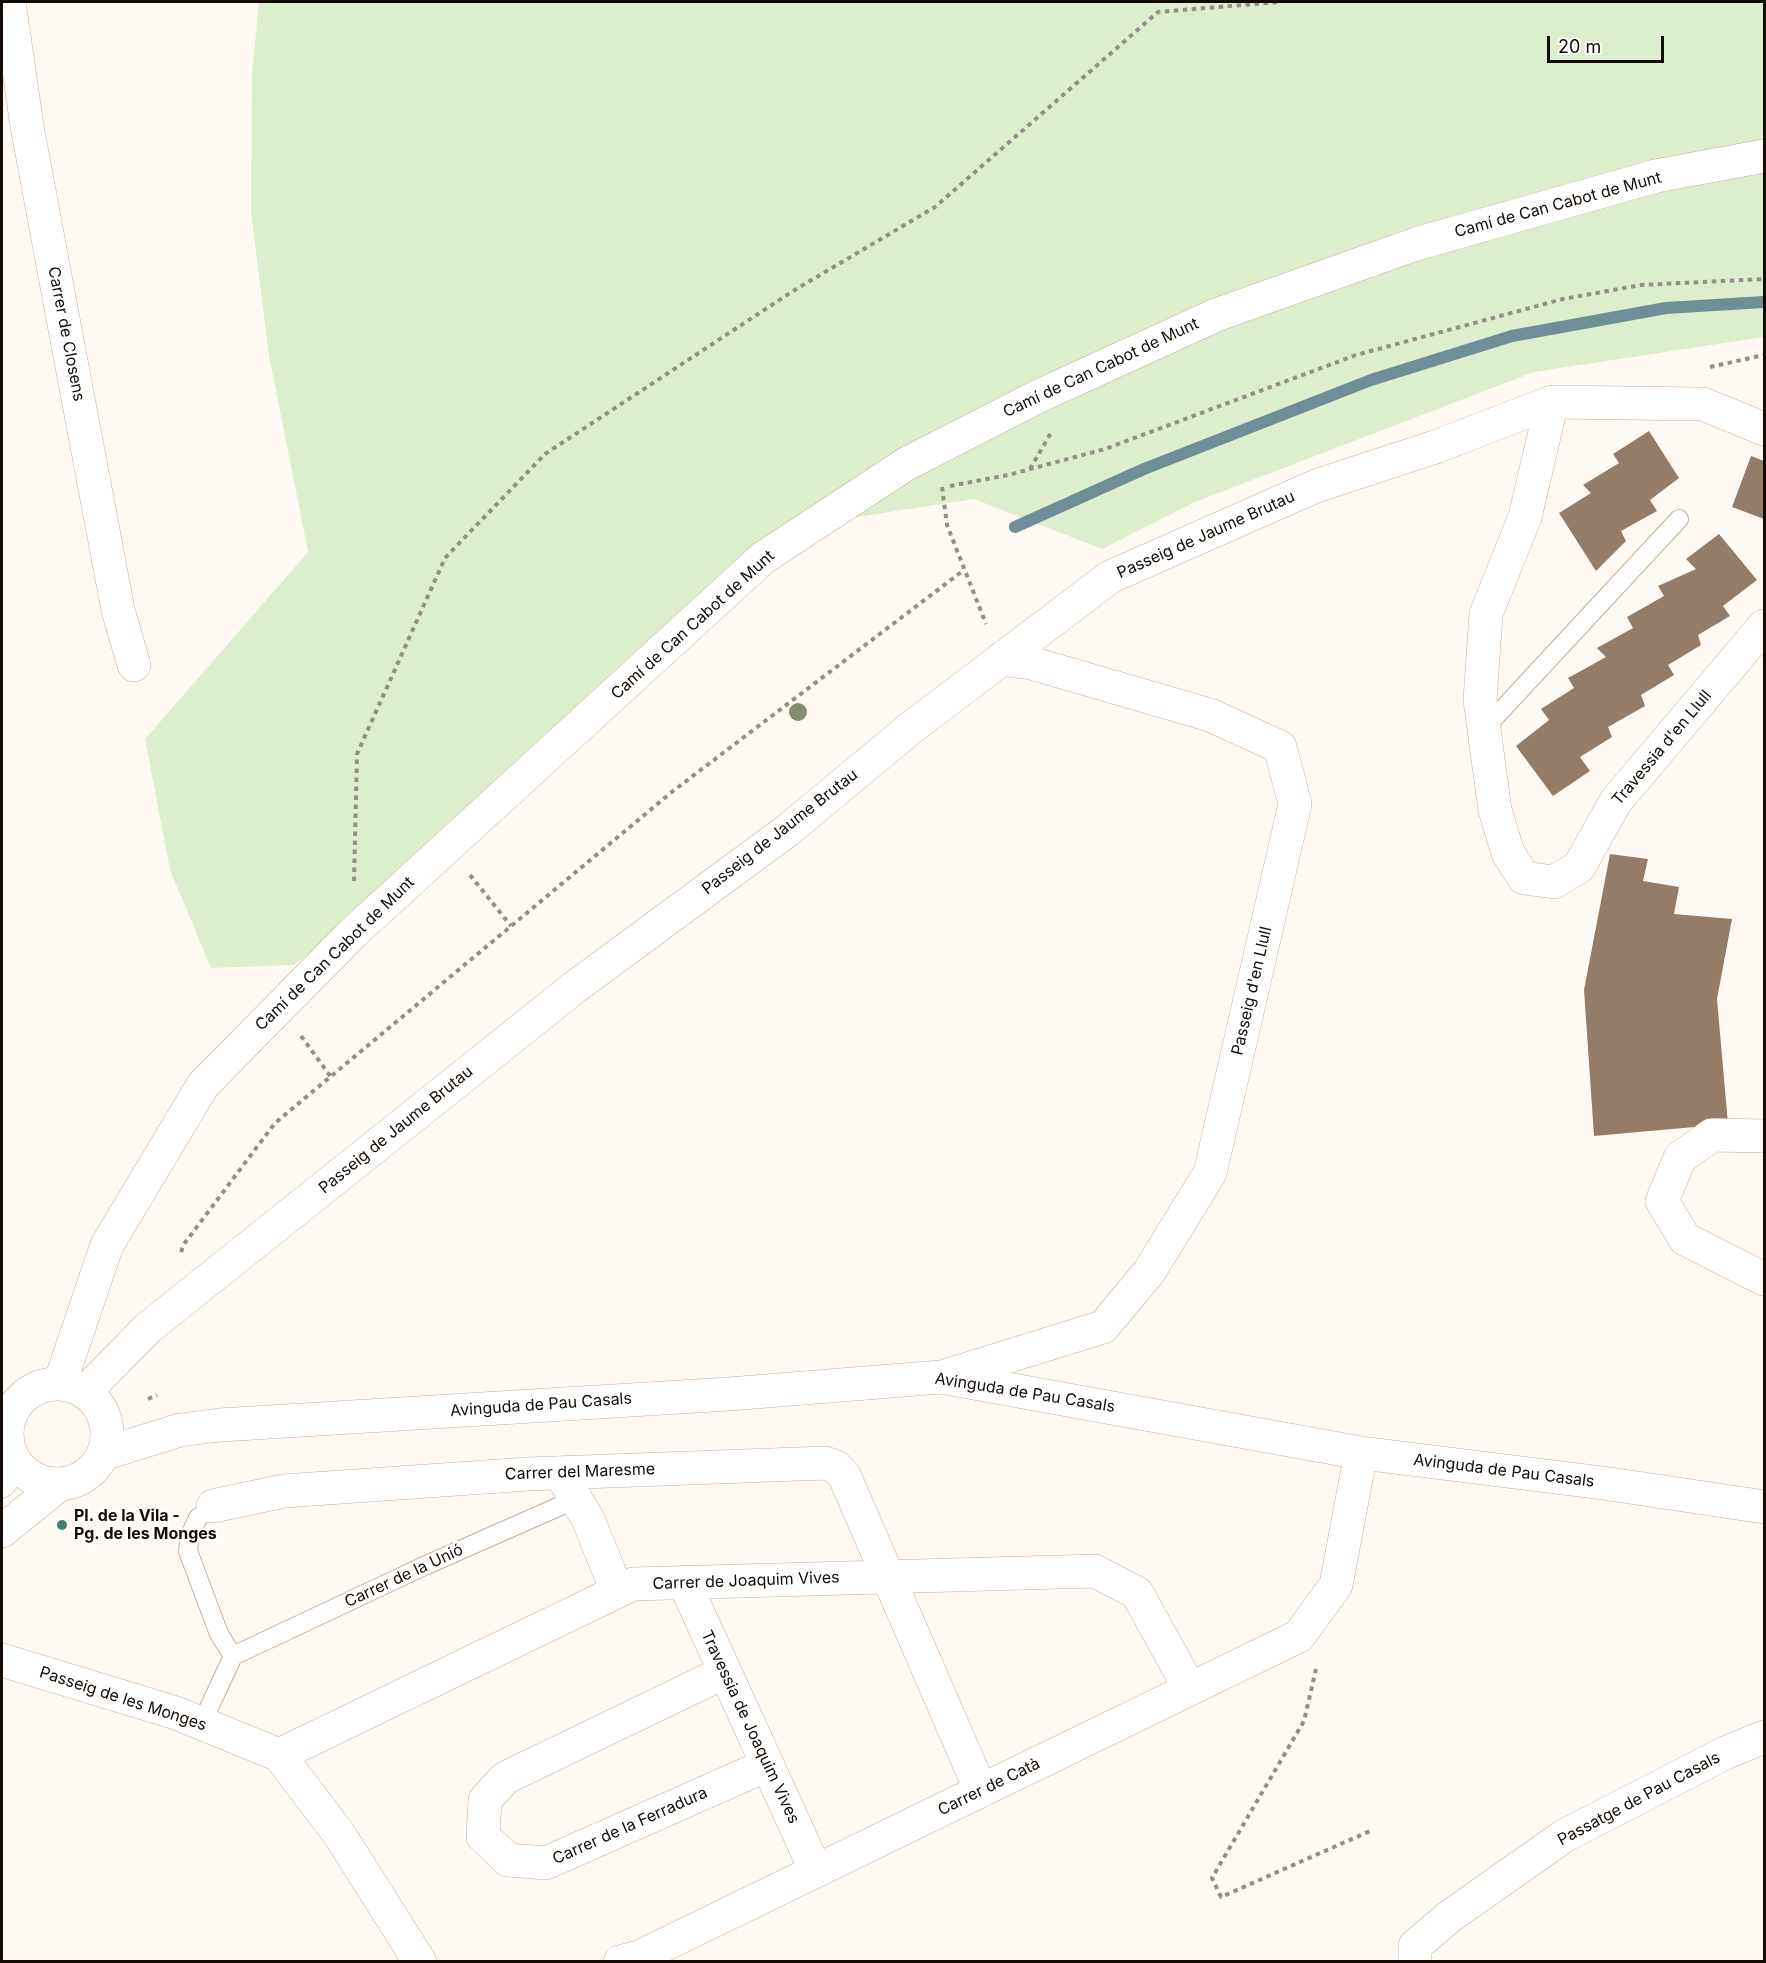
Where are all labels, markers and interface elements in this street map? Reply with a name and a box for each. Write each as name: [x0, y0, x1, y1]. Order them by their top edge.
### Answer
scale bar: [1550, 24, 1667, 62]
text: 20 m: [1558, 36, 1601, 57]
street label: Camí de Can Cabot de Munt: [1452, 168, 1664, 242]
street label: Carrer de Closens: [44, 265, 88, 403]
street label: Camí de Can Cabot de Munt: [1000, 314, 1202, 422]
street label: Passeig de Jaume Brutau: [1114, 487, 1298, 583]
street label: Camí de Can Cabot de Munt: [607, 546, 779, 704]
street label: Travessia d'en Llull: [1608, 687, 1716, 809]
street label: Passeig de Jaume Brutau: [698, 765, 862, 899]
street label: Camí de Can Cabot de Munt: [252, 873, 418, 1035]
street label: Passeig d'en Llull: [1228, 925, 1276, 1057]
street label: Passeig de Jaume Brutau: [315, 1062, 477, 1198]
street label: Avinguda de Pau Casals: [934, 1369, 1116, 1417]
street label: Avinguda de Pau Casals: [450, 1389, 632, 1421]
street label: Avinguda de Pau Casals: [1412, 1450, 1596, 1492]
street label: Carrer del Maresme: [505, 1460, 655, 1484]
place label: Pl. de la Vila - Pg. de les Monges: [74, 1506, 217, 1544]
marker: Pl. de la Vila - Pg. de les Monges: [55, 1518, 69, 1532]
street label: Carrer de la Unió: [342, 1540, 466, 1612]
street label: Carrer de Joaquim Vives: [652, 1568, 840, 1594]
street label: Travessia de Joaquim Vives: [697, 1627, 803, 1827]
street label: Passeig de les Monges: [37, 1663, 209, 1735]
street label: Passatge de Pau Casals: [1555, 1748, 1723, 1850]
street label: Carrer de Catà: [935, 1754, 1043, 1820]
street label: Carrer de la Ferradura: [550, 1783, 710, 1869]

